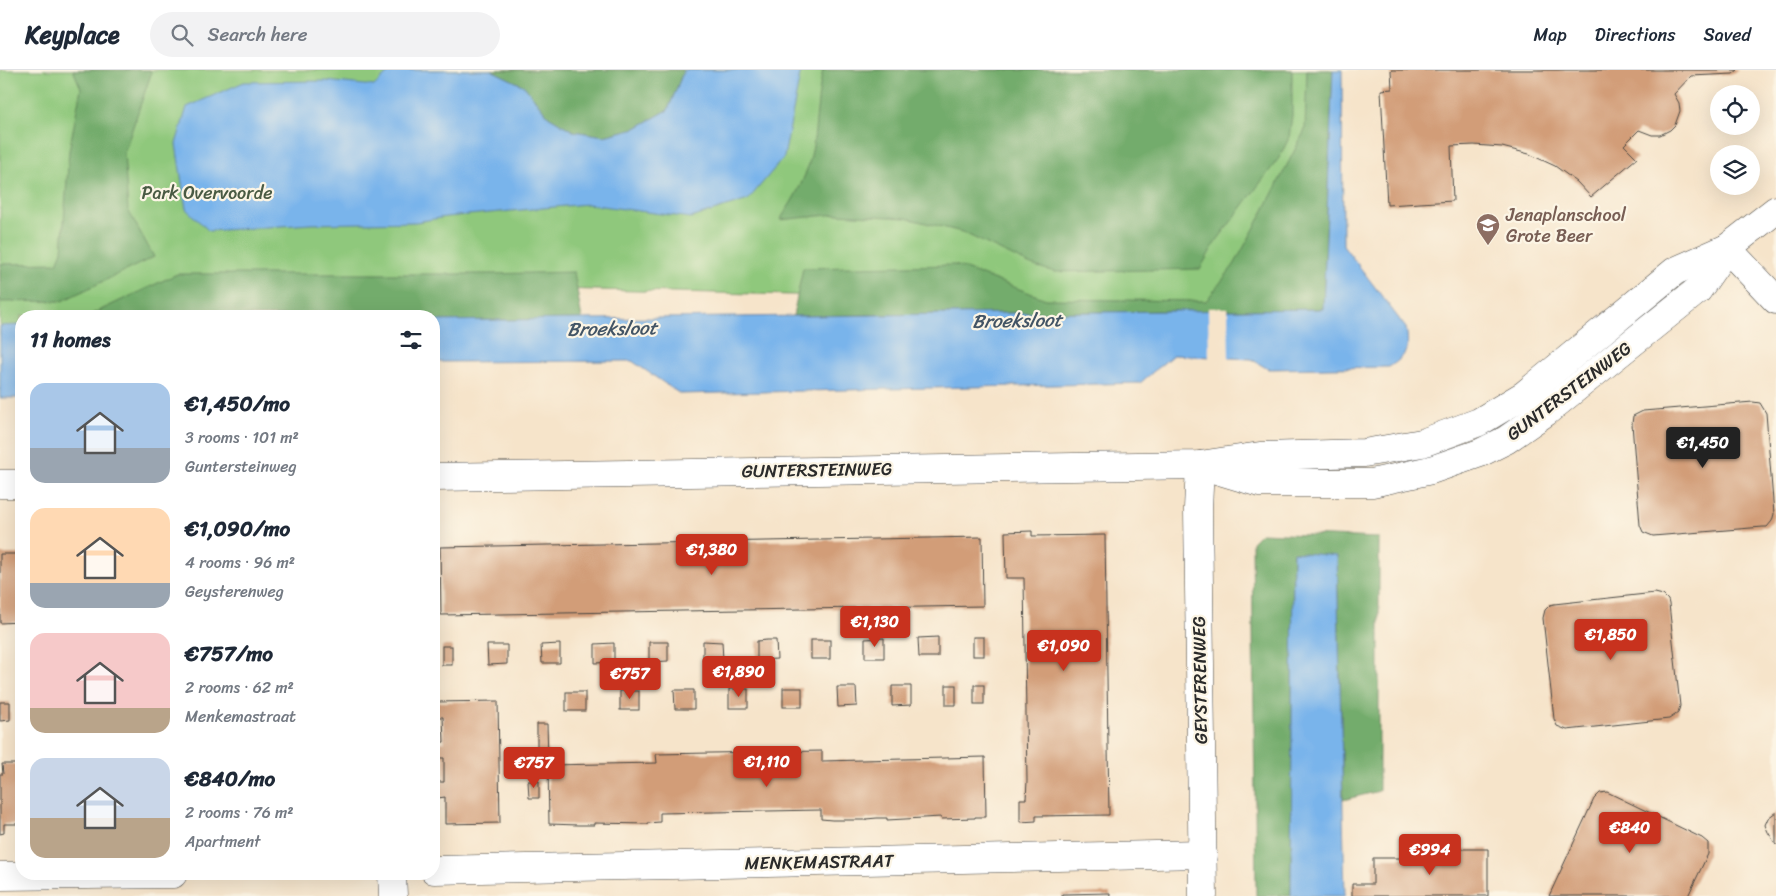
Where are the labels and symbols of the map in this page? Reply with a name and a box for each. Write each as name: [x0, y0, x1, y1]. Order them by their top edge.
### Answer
park label: Park Overvoorde: [142, 177, 272, 209]
place label: Jenaplanschool Grote Beer: [1505, 199, 1627, 252]
school or university icon: Jenaplanschool Grote Beer: [1475, 212, 1501, 246]
water label: Broeksloot: [972, 303, 1065, 338]
water label: Broeksloot: [567, 311, 660, 346]
street label: GUNTERSTEINWEG: [1499, 333, 1639, 449]
pin: €1,450: [1662, 426, 1744, 469]
street label: GUNTERSTEINWEG: [741, 453, 893, 487]
pin: €1,380: [671, 534, 753, 576]
pin: €1,130: [834, 606, 916, 648]
street label: GEYSTERENWEG: [1183, 616, 1217, 744]
pin: €1,850: [1570, 618, 1652, 661]
pin: €1,090: [1023, 630, 1105, 672]
pin: €1,890: [698, 656, 780, 698]
pin: €757: [600, 658, 660, 700]
pin: €757: [504, 746, 564, 789]
pin: €1,110: [726, 746, 808, 788]
pin: €840: [1600, 812, 1660, 854]
pin: €994: [1400, 834, 1460, 876]
street label: MENKEMASTRAAT: [744, 845, 895, 879]

